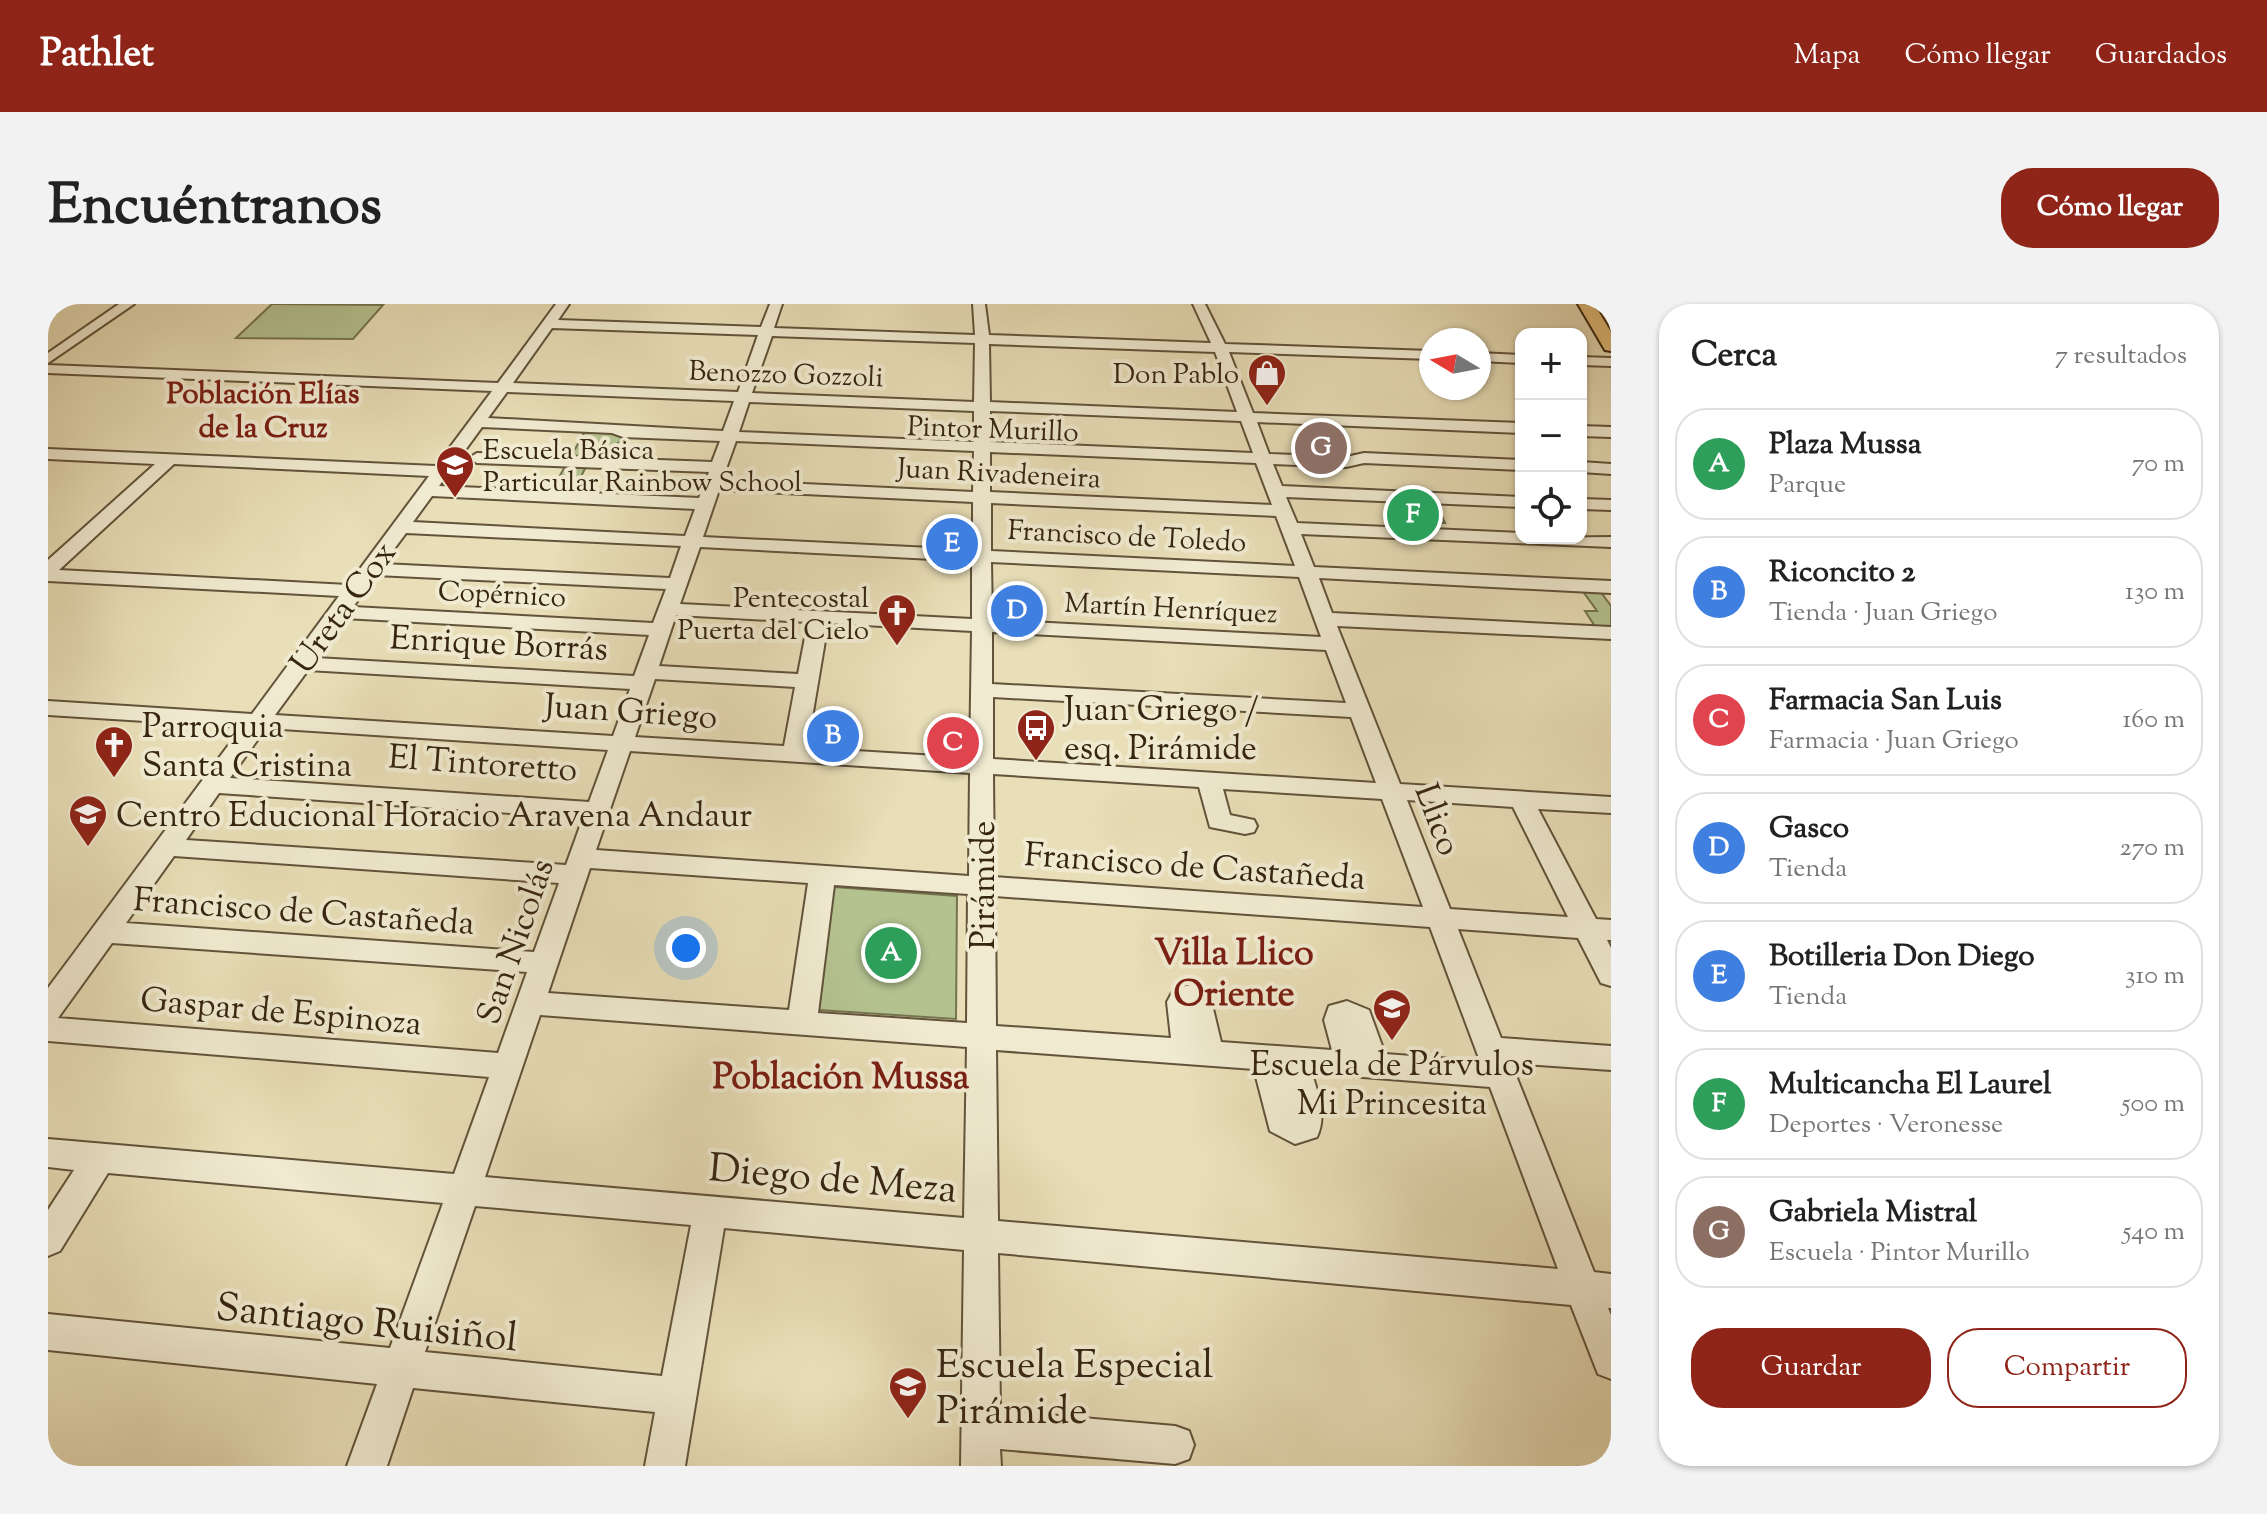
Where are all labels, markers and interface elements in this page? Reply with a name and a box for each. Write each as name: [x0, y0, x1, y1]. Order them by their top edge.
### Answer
text: Pathlet: [40, 29, 154, 83]
text: Mapa: [1794, 36, 1860, 76]
text: Cómo llegar: [1904, 36, 2051, 76]
text: Guardados: [2095, 36, 2227, 76]
text: Encuéntranos: [48, 168, 382, 249]
button: Cómo llegar: [2001, 168, 2219, 248]
north arrow: [1419, 328, 1491, 400]
map controls: [1515, 328, 1587, 544]
button: +: [1515, 328, 1587, 400]
text: Cerca: [1691, 332, 1777, 381]
text: 7 resultados: [2055, 338, 2187, 375]
shop icon: Don Pablo: [1246, 352, 1288, 407]
street label: Benozzo Gozzoli: [688, 353, 884, 399]
place label: Don Pablo: [1113, 356, 1239, 396]
district label: Población Elías de la Cruz: [167, 374, 360, 451]
button: −: [1515, 400, 1587, 472]
street label: Pintor Murillo: [906, 408, 1079, 454]
pin: G: [1295, 418, 1347, 478]
text: Plaza Mussa: [1769, 424, 1922, 467]
place label: Escuela Básica Particular Rainbow School: [483, 432, 802, 504]
school or university icon: Escuela Básica Particular Rainbow School: [434, 444, 476, 499]
text: A: [1708, 446, 1730, 483]
text: 70 m: [2132, 446, 2185, 483]
street label: Juan Rivadeneira: [894, 450, 1102, 500]
text: Parque: [1769, 467, 1846, 504]
button: locate: [1515, 472, 1587, 544]
pin: F: [1387, 485, 1439, 545]
street label: Francisco de Toledo: [1007, 512, 1247, 564]
pin: E: [926, 514, 978, 574]
street label: Ureta Cox: [280, 532, 410, 686]
text: Riconcito 2: [1769, 552, 1915, 595]
street label: Copérnico: [437, 573, 567, 619]
text: B: [1711, 574, 1727, 611]
text: 130 m: [2125, 574, 2185, 611]
place label: Pentecostal Puerta del Cielo: [678, 580, 869, 652]
pin: D: [991, 581, 1043, 641]
street label: Martín Henríquez: [1063, 584, 1279, 636]
church icon: Pentecostal Puerta del Cielo: [876, 592, 918, 647]
text: Tienda · Juan Griego: [1769, 595, 1997, 632]
street label: Enrique Borrás: [388, 615, 609, 676]
text: Farmacia San Luis: [1769, 680, 2002, 723]
street label: Juan Griego: [541, 683, 719, 744]
place label: Juan Griego / esq. Pirámide: [1062, 687, 1259, 775]
text: C: [1709, 702, 1729, 739]
text: 160 m: [2122, 702, 2185, 739]
place label: Parroquia Santa Cristina: [142, 704, 352, 792]
pin: B: [807, 706, 859, 766]
bus stop icon: Juan Griego / esq. Pirámide: [1015, 707, 1057, 762]
pin: C: [927, 713, 979, 773]
text: Farmacia · Juan Griego: [1769, 723, 2019, 760]
church icon: Parroquia Santa Cristina: [93, 724, 135, 779]
street label: El Tintoretto: [387, 734, 579, 797]
street label: Llico: [1400, 777, 1472, 863]
school or university icon: Centro Educional Horacio Aravena Andaur: [67, 793, 109, 848]
place label: Centro Educional Horacio Aravena Andaur: [116, 793, 752, 842]
text: Gasco: [1769, 808, 1849, 851]
street label: Pirámide: [961, 821, 1010, 949]
text: D: [1709, 830, 1729, 867]
text: 270 m: [2120, 830, 2185, 867]
street label: Francisco de Castañeda: [1023, 832, 1367, 905]
text: Tienda: [1769, 851, 1847, 888]
street label: San Nicolás: [466, 853, 568, 1031]
street label: Francisco de Castañeda: [132, 877, 476, 950]
pin: A: [865, 923, 917, 983]
your location: [666, 928, 706, 968]
district label: Villa Llico Oriente: [1154, 929, 1314, 1022]
text: Botilleria Don Diego: [1769, 936, 2035, 979]
text: E: [1711, 958, 1727, 995]
text: 310 m: [2125, 958, 2185, 995]
street label: Gaspar de Espinoza: [138, 977, 423, 1050]
text: Tienda: [1769, 979, 1847, 1016]
school or university icon: Escuela de Párvulos Mi Princesita: [1371, 987, 1413, 1042]
place label: Escuela de Párvulos Mi Princesita: [1250, 1042, 1534, 1130]
district label: Población Mussa: [713, 1053, 970, 1105]
text: Multicancha El Laurel: [1769, 1064, 2051, 1107]
text: F: [1712, 1086, 1726, 1123]
text: 500 m: [2122, 1086, 2185, 1123]
text: Deportes · Veronesse: [1769, 1107, 2003, 1144]
street label: Diego de Meza: [706, 1142, 959, 1221]
text: Gabriela Mistral: [1769, 1192, 1977, 1235]
text: G: [1708, 1214, 1730, 1251]
text: 540 m: [2122, 1214, 2185, 1251]
text: Escuela · Pintor Murillo: [1769, 1235, 2030, 1272]
street label: Santiago Ruisiñol: [213, 1281, 520, 1370]
button: Guardar: [1691, 1328, 1931, 1408]
button: Compartir: [1947, 1328, 2187, 1408]
place label: Escuela Especial Pirámide: [936, 1339, 1213, 1442]
school or university icon: Escuela Especial Pirámide: [887, 1365, 929, 1420]

